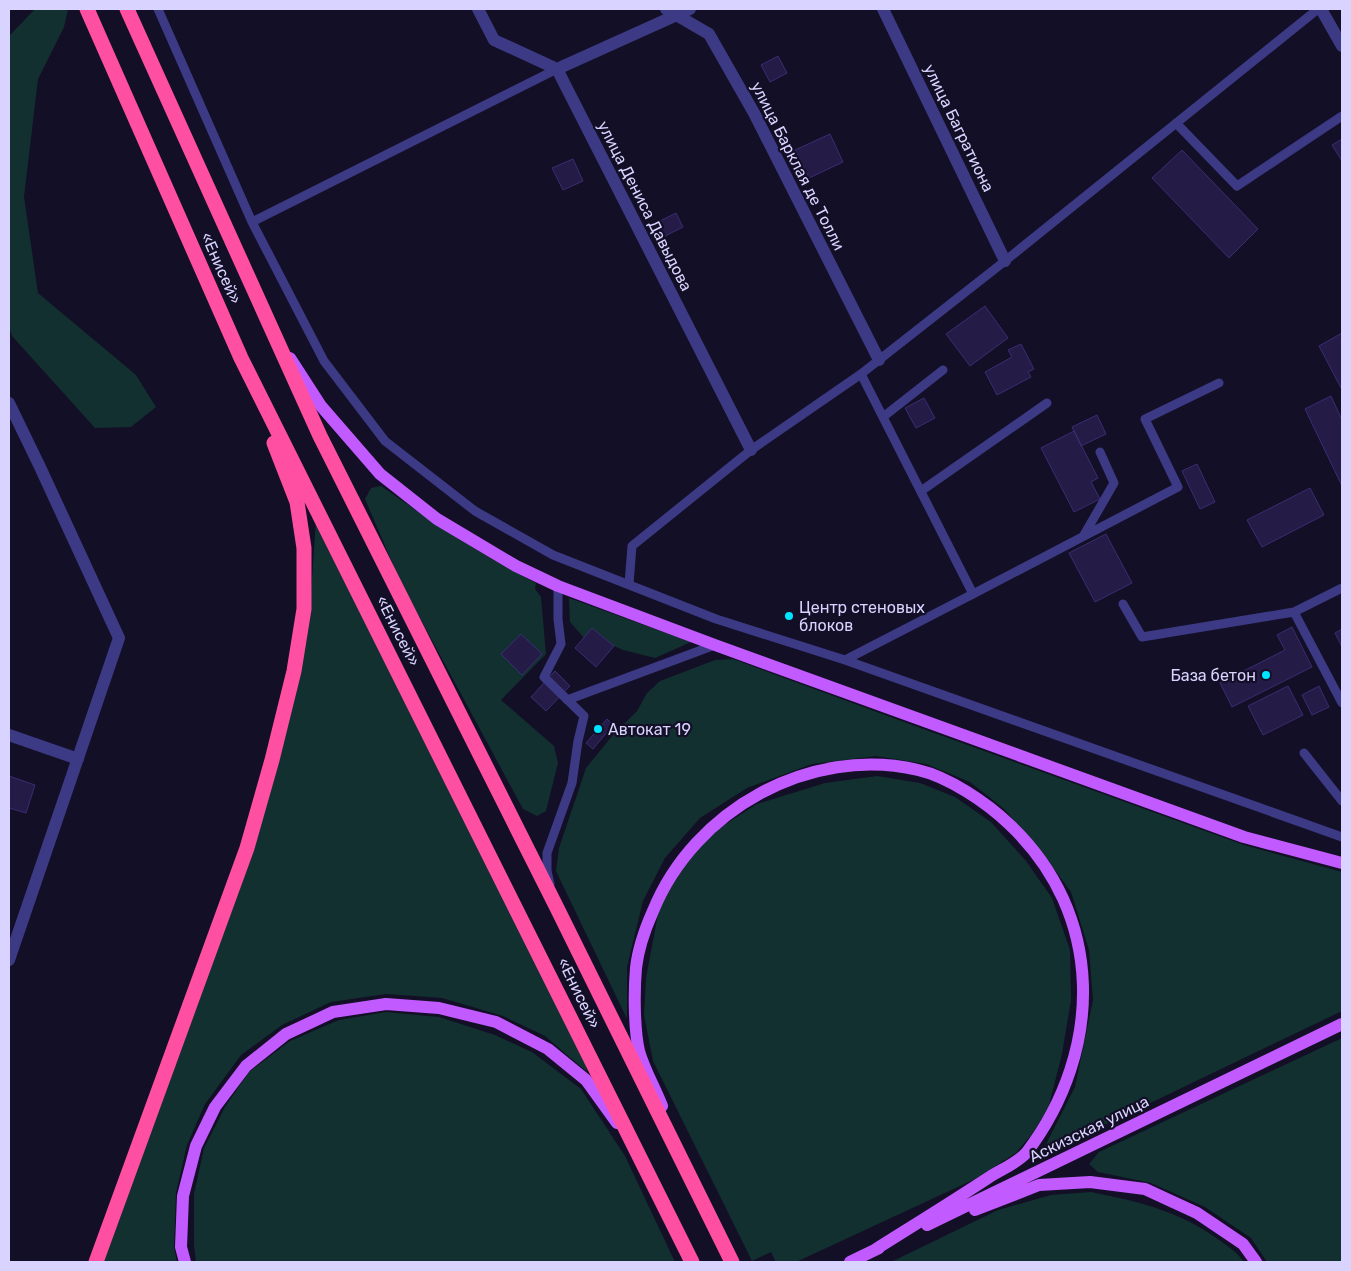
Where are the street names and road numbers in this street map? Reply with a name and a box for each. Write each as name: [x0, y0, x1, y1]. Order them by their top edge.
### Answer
street label: улица Багратиона: [920, 61, 998, 195]
street label: улица Барклая де Толли: [747, 78, 849, 254]
street label: улица Дениса Давыдова: [594, 118, 696, 294]
street label: «Енисей»: [197, 229, 245, 307]
street label: «Енисей»: [372, 593, 424, 669]
street label: «Енисей»: [554, 955, 604, 1032]
street label: Аскизская улица: [1026, 1092, 1152, 1166]

